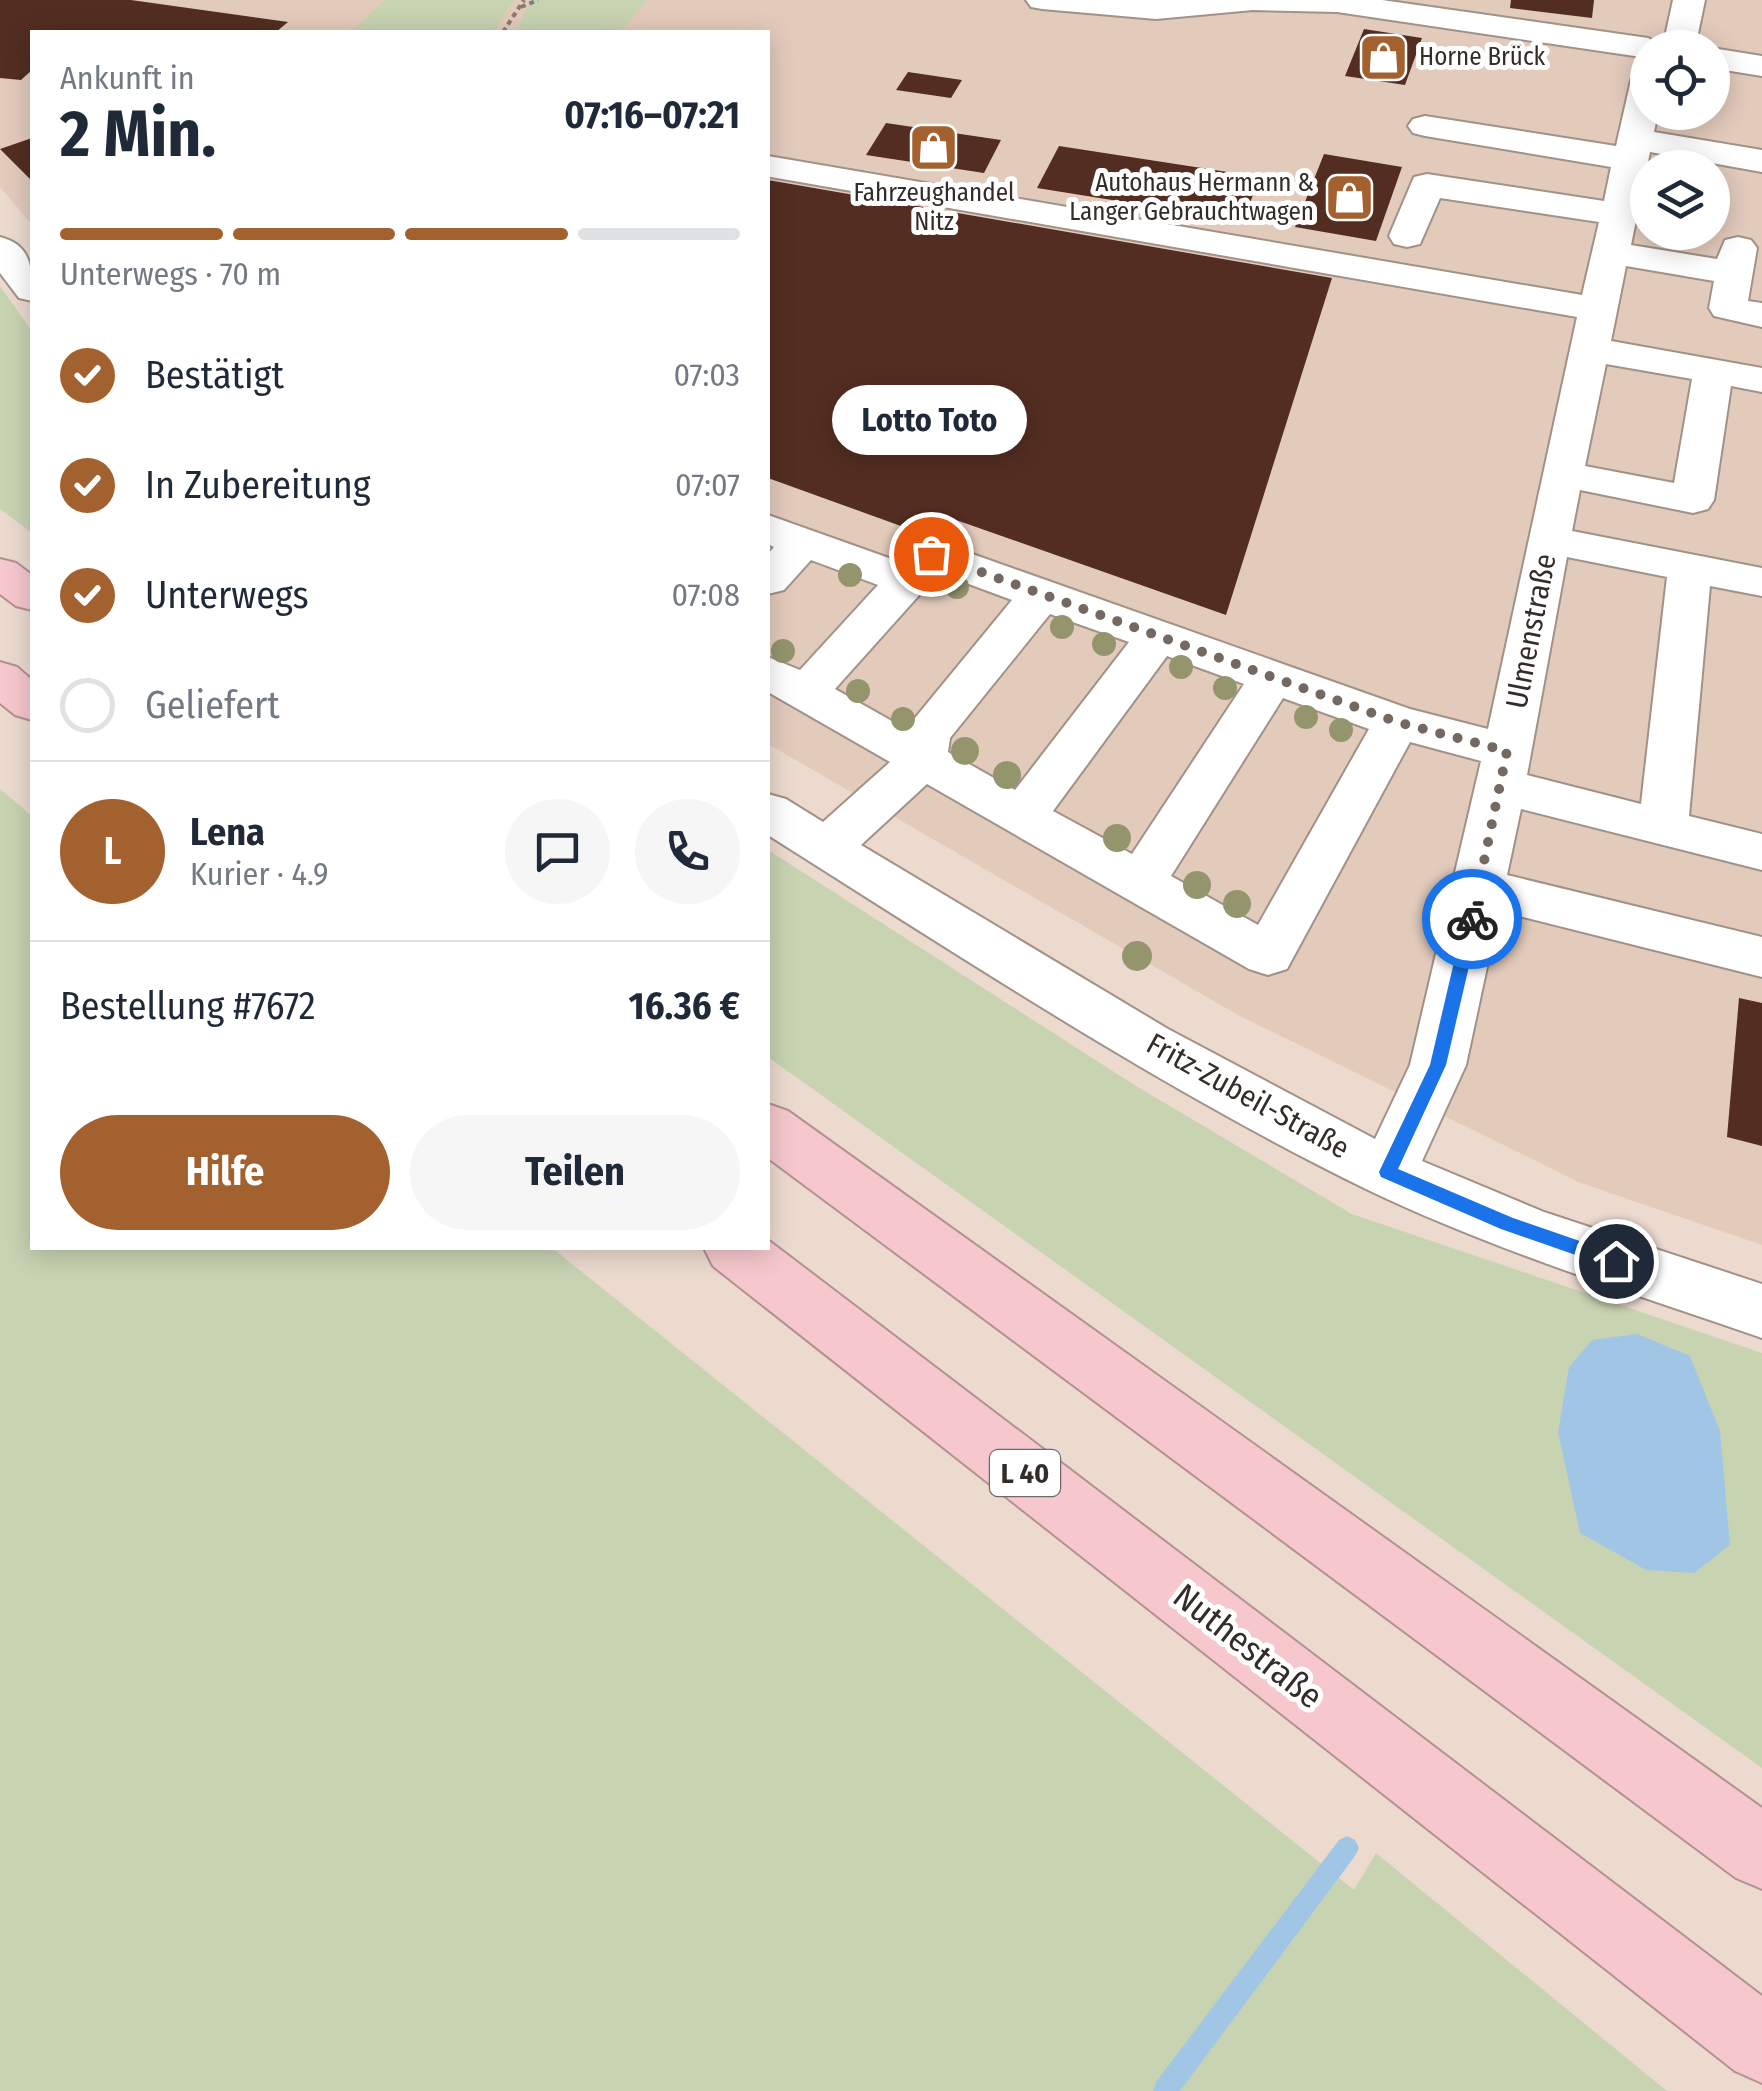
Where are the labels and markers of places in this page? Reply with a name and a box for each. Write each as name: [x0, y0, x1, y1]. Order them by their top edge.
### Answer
shop icon: Horne Brück: [1358, 31, 1410, 83]
place label: Horne Brück: [1419, 42, 1546, 72]
shop icon: Fahrzeughandel Nitz: [908, 121, 960, 173]
place label: Autohaus Hermann & Langer Gebrauchtwagen: [1069, 168, 1314, 227]
shop icon: Autohaus Hermann & Langer Gebrauchtwagen: [1323, 171, 1375, 223]
place label: Fahrzeughandel Nitz: [853, 178, 1015, 237]
callout: Lotto Toto: [834, 384, 1028, 454]
pin: [889, 512, 974, 597]
pin: [1574, 1219, 1659, 1304]

